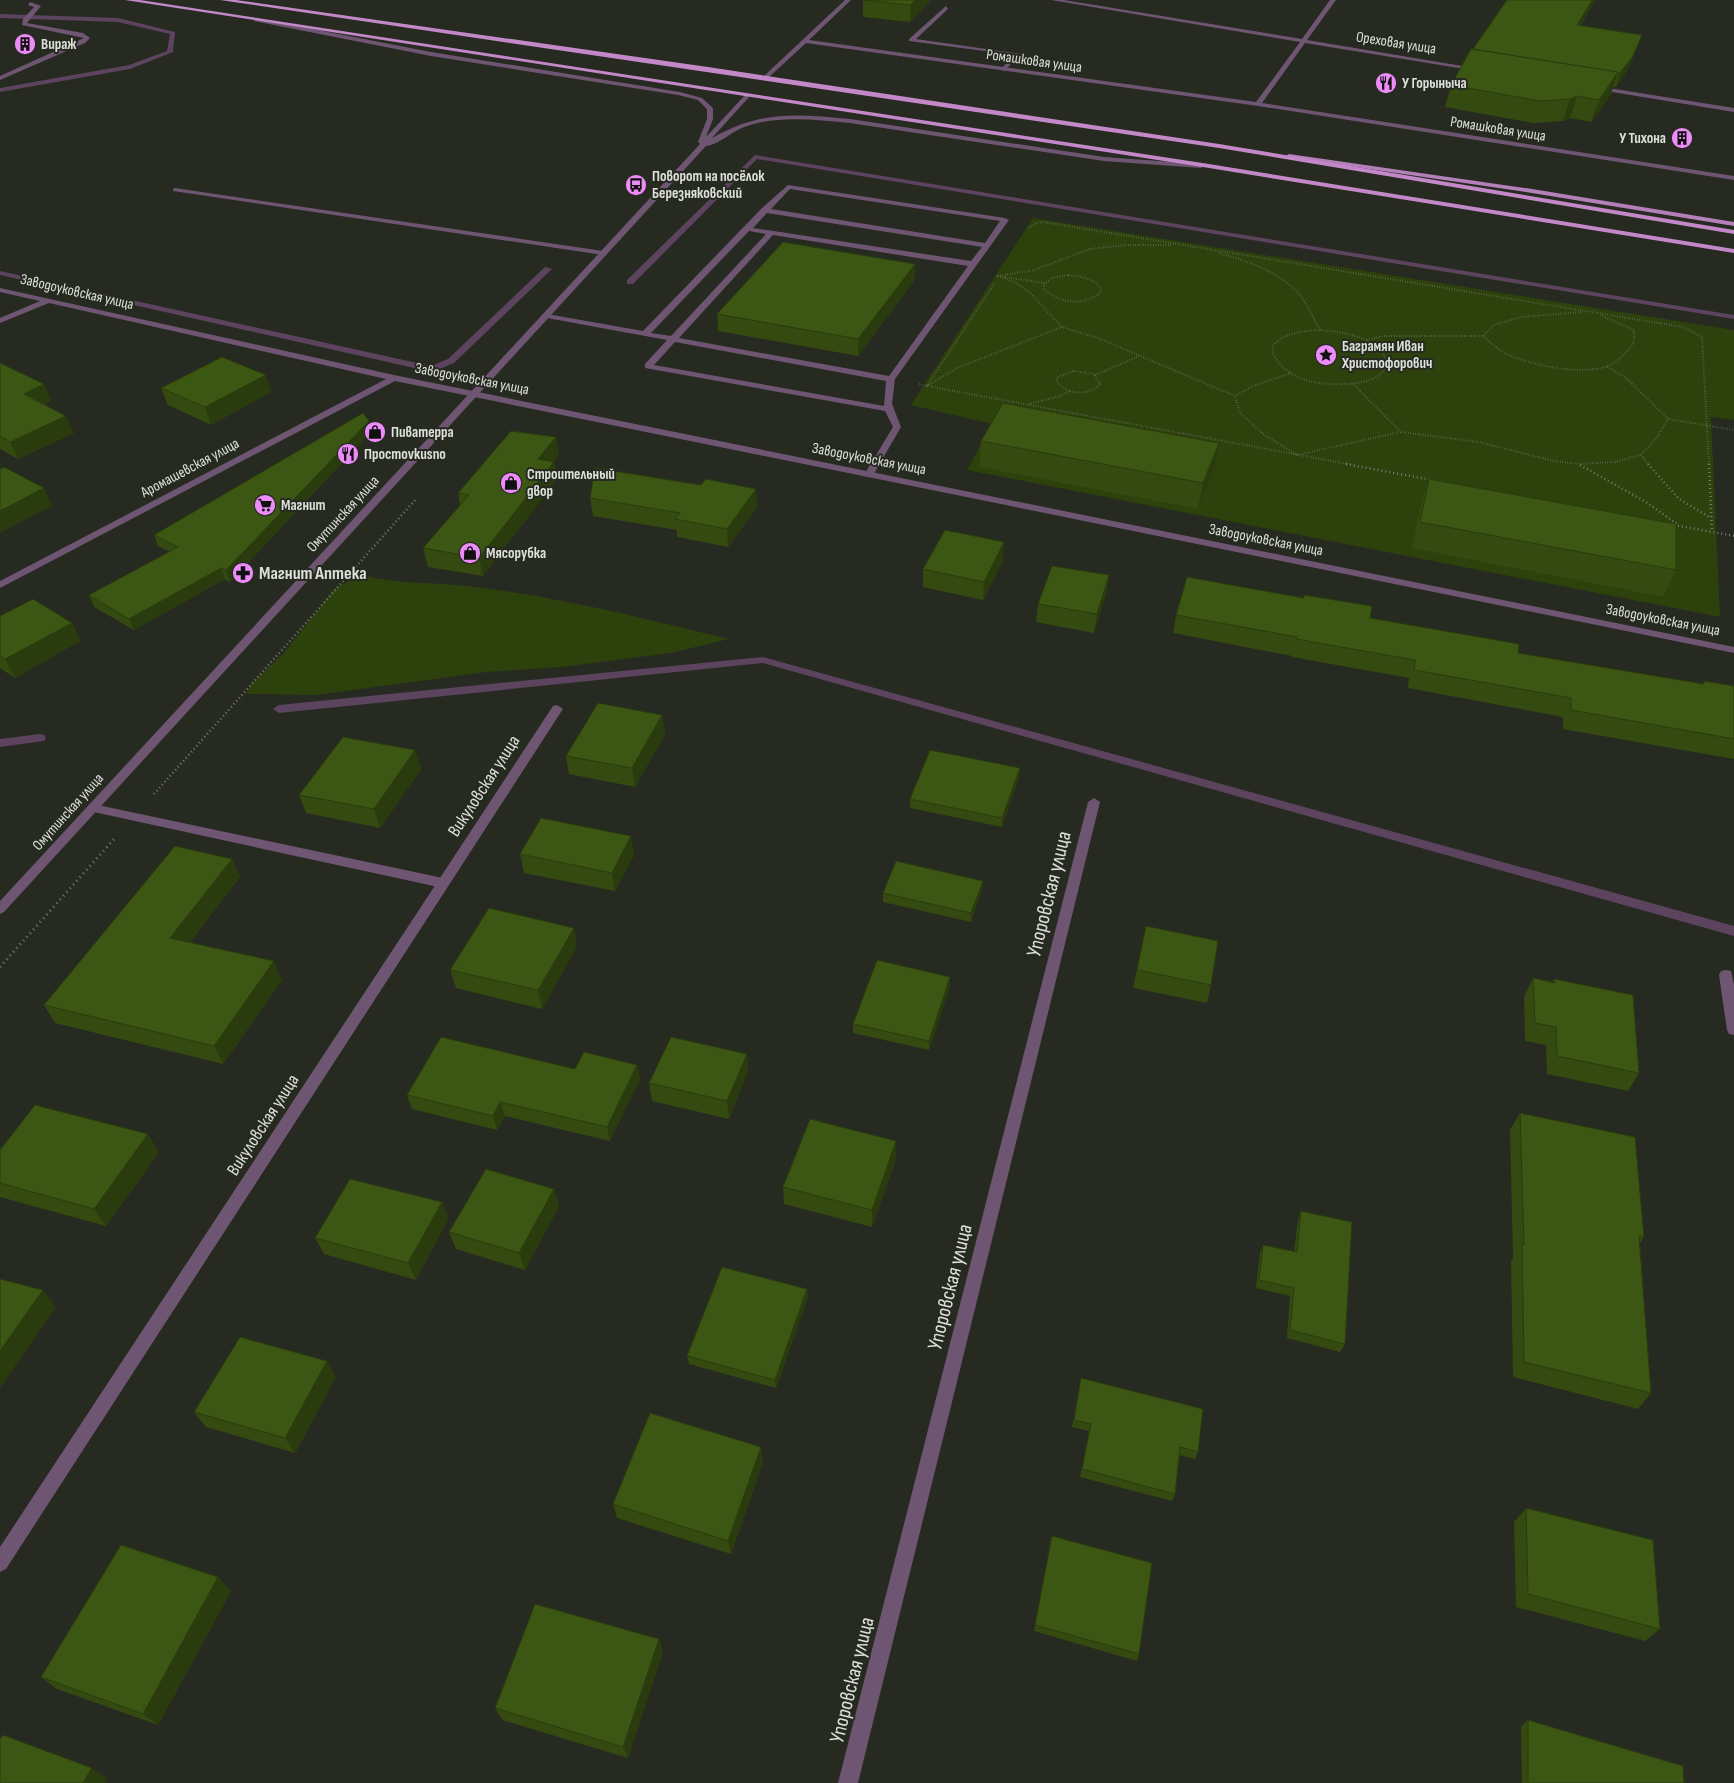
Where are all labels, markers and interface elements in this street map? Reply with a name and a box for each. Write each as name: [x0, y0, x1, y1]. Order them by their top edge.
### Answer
street label: Ореховая улица: [1355, 27, 1438, 59]
building icon: Вираж: [13, 32, 37, 56]
place label: Вираж: [41, 35, 77, 54]
street label: Ромашковая улица: [985, 45, 1083, 77]
restaurant icon: У Горыныча: [1374, 71, 1398, 95]
place label: У Горыныча: [1402, 74, 1467, 93]
street label: Ромашковая улица: [1449, 112, 1547, 146]
building icon: У Тихона: [1670, 126, 1694, 150]
place label: У Тихона: [1619, 129, 1666, 148]
place label: Поворот на посёлок Березняковский: [652, 167, 765, 203]
bus stop icon: Поворот на посёлок Березняковский: [624, 173, 648, 197]
street label: Заводоуковская улица: [18, 270, 136, 314]
place label: Баграмян Иван Христофорович: [1341, 337, 1432, 373]
place icon: Баграмян Иван Христофорович: [1314, 343, 1338, 367]
street label: Заводоуковская улица: [413, 359, 531, 399]
shop icon: Пиватерра: [363, 420, 387, 444]
place label: Пиватерра: [391, 423, 454, 442]
street label: Аромашевская улица: [137, 434, 243, 502]
street label: Заводоуковская улица: [810, 439, 928, 479]
restaurant icon: Простоvkusno: [336, 442, 360, 466]
place label: Простоvkusno: [364, 445, 446, 464]
place label: Строительный двор: [527, 465, 615, 501]
shop icon: Строительный двор: [499, 471, 523, 495]
street label: Омутинская улица: [303, 472, 383, 556]
supermarket icon: Магнит: [253, 493, 277, 517]
place label: Магнит: [281, 496, 326, 515]
street label: Заводоуковская улица: [1207, 520, 1325, 560]
shop icon: Мясорубка: [458, 541, 482, 565]
place label: Мясорубка: [486, 544, 546, 563]
pharmacy icon: Магнит Аптека: [231, 561, 255, 585]
place label: Магнит Аптека: [259, 563, 367, 584]
street label: Заводоуковская улица: [1604, 600, 1722, 640]
street label: Викуловская улица: [444, 731, 525, 841]
street label: Омутинская улица: [28, 769, 108, 855]
street label: Упоровская улица: [1021, 829, 1077, 959]
street label: Викуловская улица: [223, 1070, 304, 1180]
street label: Упоровская улица: [922, 1222, 978, 1352]
street label: Упоровская улица: [824, 1615, 880, 1745]

